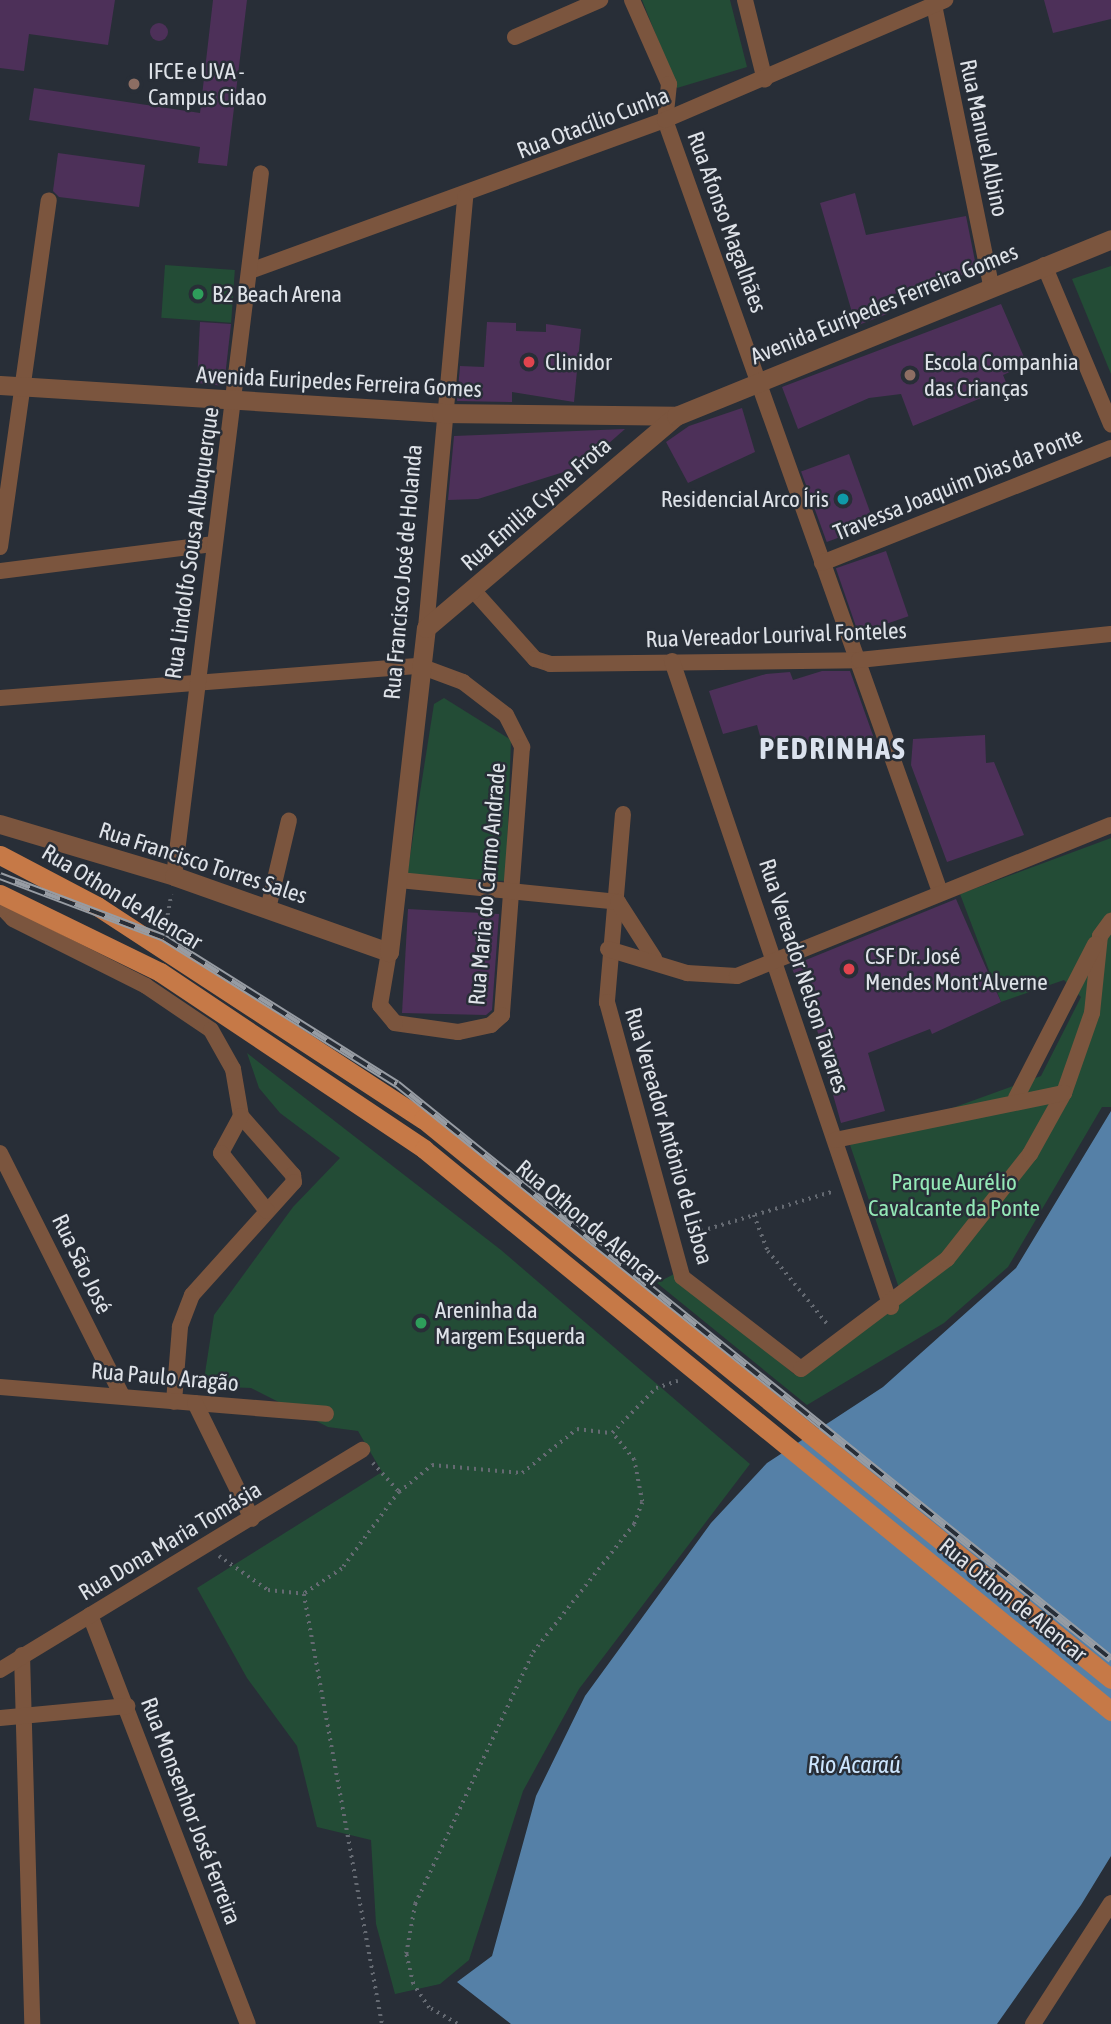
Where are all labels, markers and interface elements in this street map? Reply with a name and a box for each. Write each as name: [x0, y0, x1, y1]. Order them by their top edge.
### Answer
place label: IFCE e UVA - Campus Cidao: [148, 57, 267, 111]
street label: Rua Manuel Albino: [954, 57, 1014, 219]
marker: IFCE e UVA - Campus Cidao: [126, 76, 142, 92]
street label: Rua Otacílio Cunha: [513, 81, 673, 165]
street label: Rua Afonso Magalhães: [681, 128, 773, 316]
street label: Avenida Eurípedes Ferreira Gomes: [746, 238, 1022, 370]
place label: B2 Beach Arena: [212, 280, 342, 308]
marker: B2 Beach Arena: [190, 286, 206, 302]
place label: Clinidor: [545, 348, 612, 376]
place label: Escola Companhia das Crianças: [924, 348, 1079, 402]
marker: Clinidor: [519, 352, 539, 372]
street label: Avenida Euripedes Ferreira Gomes: [196, 361, 482, 403]
marker: Escola Companhia das Crianças: [902, 367, 918, 383]
street label: Rua Lindolfo Sousa Albuquerque: [159, 405, 225, 681]
street label: Travessa Joaquim Dias da Ponte: [829, 421, 1087, 547]
street label: Rua Emilia Cysne Frota: [455, 431, 617, 577]
street label: Rua Francisco José de Holanda: [378, 443, 428, 701]
place label: Residencial Arco Íris: [661, 485, 829, 513]
marker: Residencial Arco Íris: [835, 491, 851, 507]
street label: Rua Vereador Lourival Fonteles: [645, 617, 907, 653]
district label: PEDRINHAS: [760, 730, 906, 766]
street label: Rua Maria do Carmo Andrade: [463, 762, 511, 1006]
street label: Rua Francisco Torres Sales: [95, 816, 311, 910]
street label: Rua Othon de Alencar: [37, 838, 207, 956]
street label: Rua Vereador Nelson Tavares: [753, 855, 855, 1097]
place label: CSF Dr. José Mendes Mont'Alverne: [865, 942, 1048, 996]
marker: CSF Dr. José Mendes Mont'Alverne: [839, 959, 859, 979]
street label: Rua Vereador Antônio de Lisboa: [619, 1004, 719, 1268]
street label: Rua Othon de Alencar: [510, 1154, 668, 1292]
park label: Parque Aurélio Cavalcante da Ponte: [868, 1168, 1040, 1222]
street label: Rua São José: [46, 1210, 118, 1318]
place label: Areninha da Margem Esquerda: [435, 1296, 586, 1350]
marker: Areninha da Margem Esquerda: [413, 1315, 429, 1331]
street label: Rua Paulo Aragão: [90, 1357, 240, 1397]
street label: Rua Dona Maria Tomásia: [74, 1476, 266, 1606]
street label: Rua Othon de Alencar: [934, 1532, 1092, 1668]
street label: Rua Monsenhor José Ferreira: [135, 1694, 247, 1928]
water label: Rio Acaraú: [808, 1751, 900, 1779]

